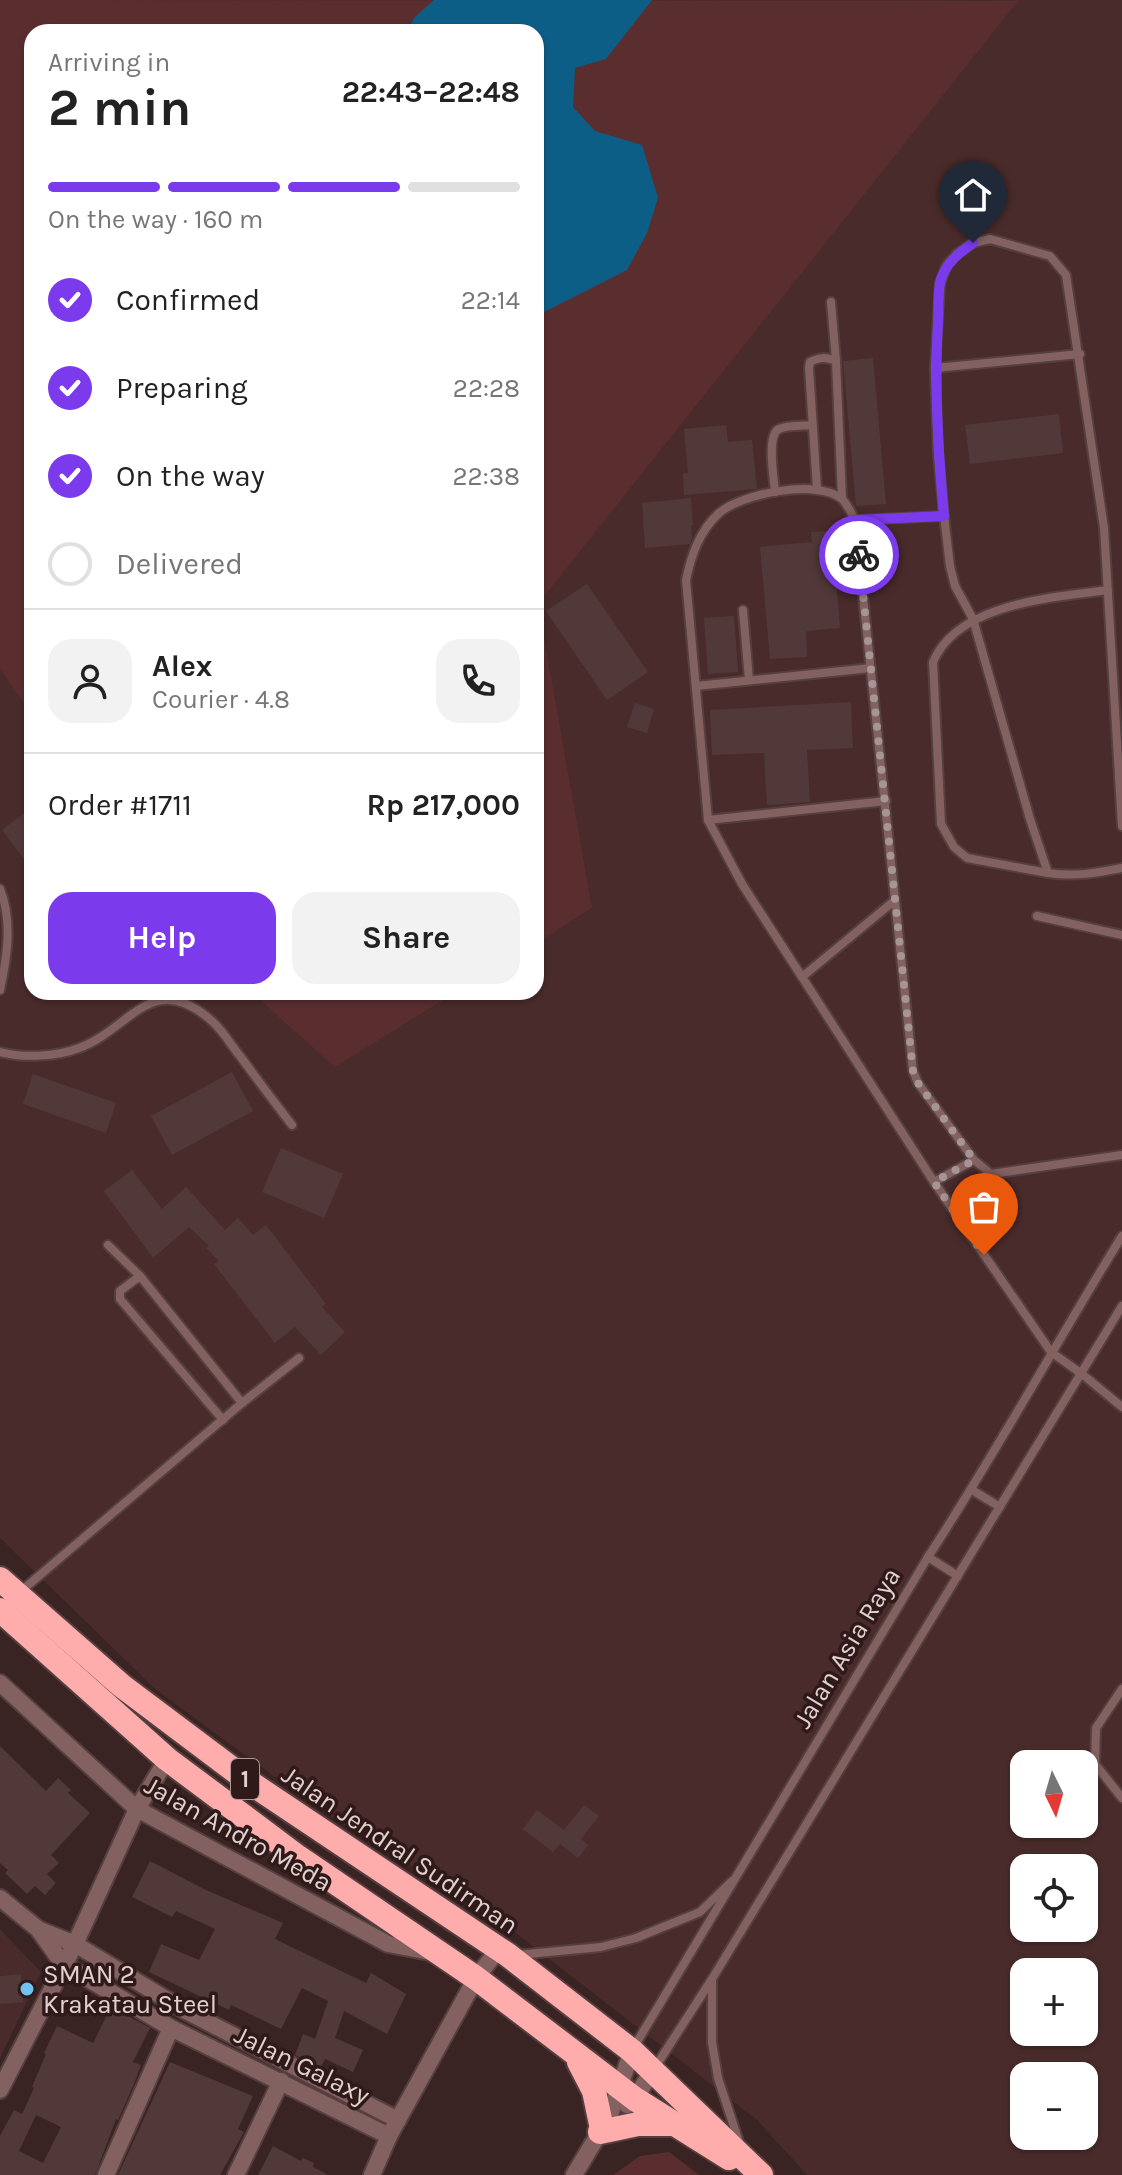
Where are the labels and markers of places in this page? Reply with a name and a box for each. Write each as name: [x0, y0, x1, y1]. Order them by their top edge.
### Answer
pin: [939, 161, 1007, 243]
pin: [950, 1173, 1018, 1255]
place label: SMAN 2 Krakatau Steel: [43, 1959, 217, 2020]
marker: SMAN 2 Krakatau Steel: [18, 1980, 36, 1998]

